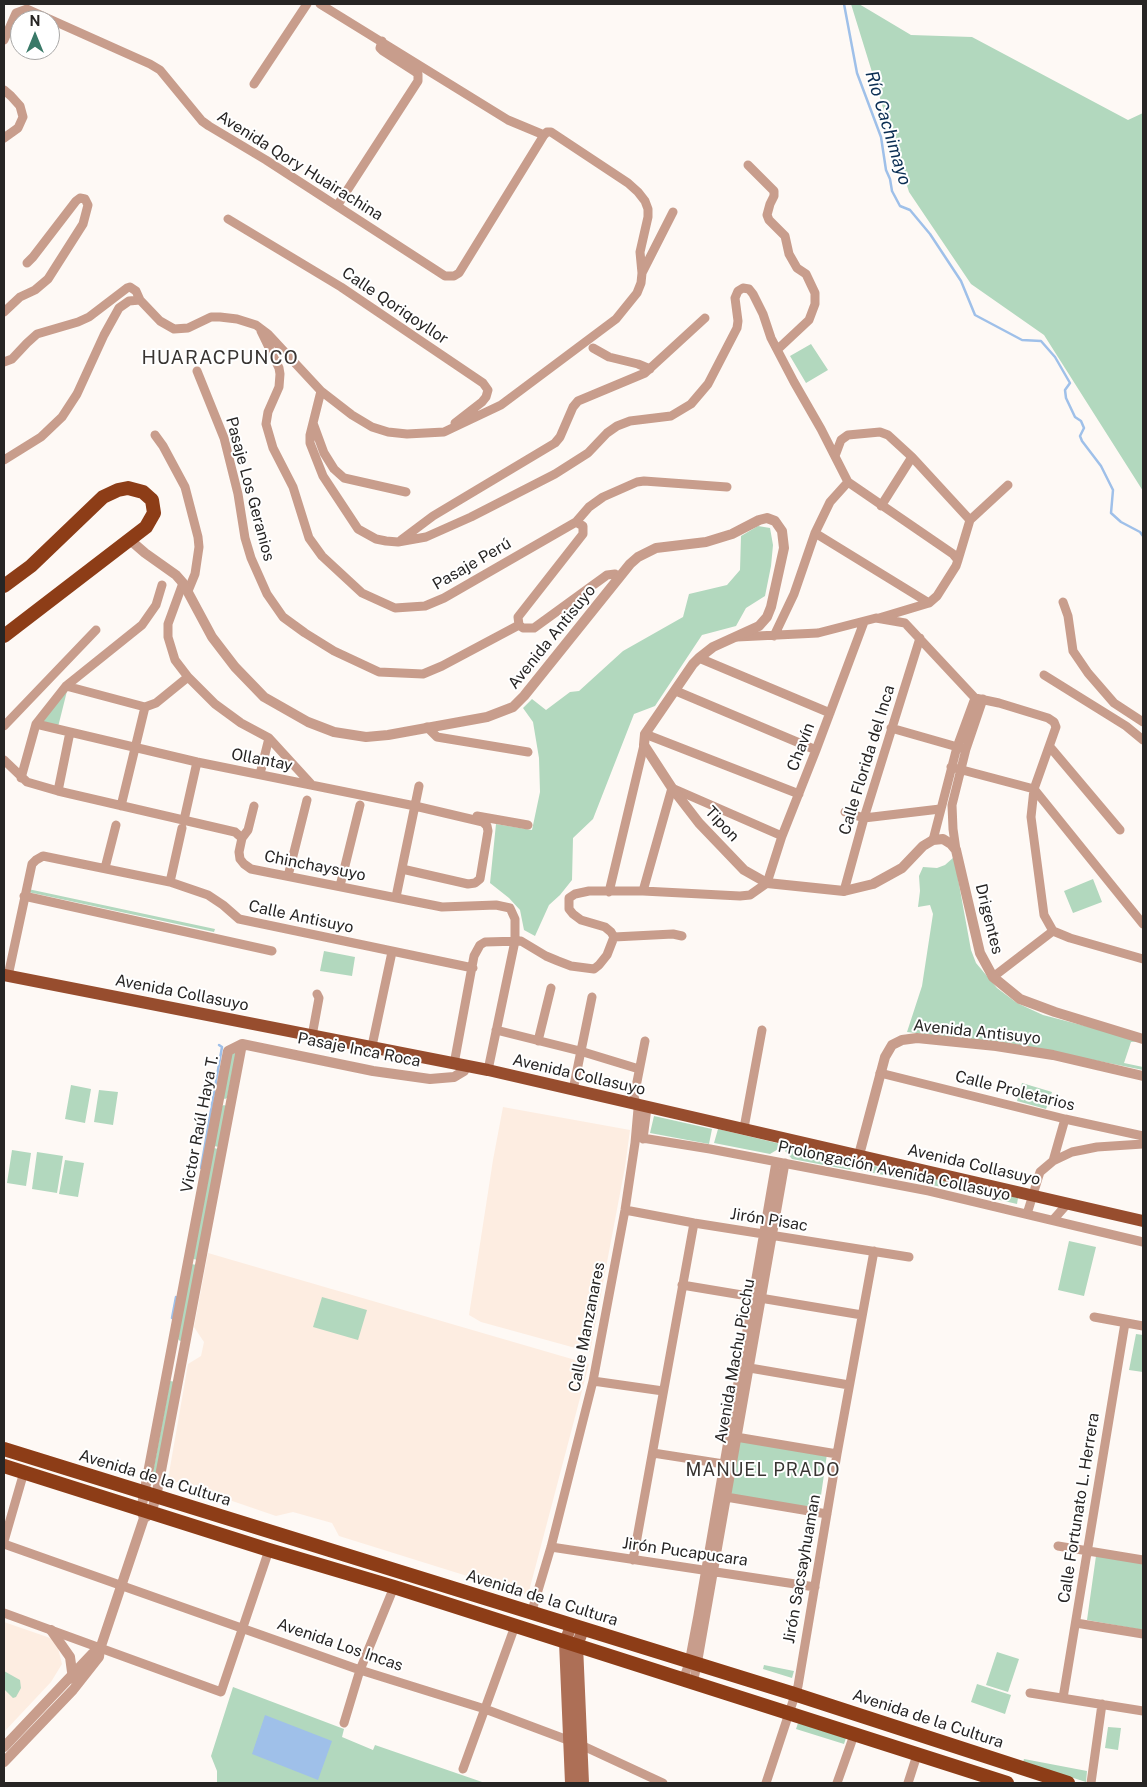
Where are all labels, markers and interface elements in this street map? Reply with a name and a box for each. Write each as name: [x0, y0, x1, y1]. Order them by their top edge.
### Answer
north arrow: [10, 10, 60, 60]
text: N: [30, 13, 40, 29]
water label: Río Cachimayo: [860, 68, 916, 188]
street label: Avenida Qory Huairachina: [214, 107, 386, 225]
street label: Calle Qoriqoyllor: [338, 263, 452, 349]
district label: HUARACPUNCO: [140, 347, 300, 369]
street label: Pasaje Los Geranios: [221, 415, 279, 563]
street label: Pasaje Perú: [429, 534, 515, 594]
street label: Avenida Antisuyo: [504, 581, 600, 693]
street label: Calle Florida del Inca: [835, 683, 899, 837]
street label: Chavín: [783, 720, 819, 774]
street label: Ollantay: [230, 745, 294, 775]
street label: Tipon: [701, 802, 743, 846]
street label: Chinchaysuyo: [263, 847, 367, 885]
street label: Drigentes: [971, 882, 1007, 956]
street label: Calle Antisuyo: [247, 896, 355, 938]
street label: Avenida Collasuyo: [113, 971, 251, 1015]
street label: Avenida Antisuyo: [912, 1016, 1042, 1048]
street label: Pasaje Inca Roca: [296, 1029, 422, 1071]
street label: Avenida Collasuyo: [511, 1050, 647, 1100]
street label: Victor Raúl Haya T.: [177, 1054, 223, 1194]
street label: Calle Proletarios: [953, 1067, 1077, 1115]
street label: Prolongación Avenida Collasuyo: [776, 1137, 1012, 1205]
street label: Avenida Collasuyo: [906, 1140, 1042, 1190]
street label: Jirón Pisac: [729, 1204, 809, 1236]
street label: Calle Manzanares: [565, 1260, 609, 1394]
street label: Avenida Machu Picchu: [711, 1277, 759, 1445]
street label: Calle Fortunato L. Herrera: [1054, 1411, 1104, 1605]
street label: Avenida de la Cultura: [77, 1446, 233, 1510]
district label: MANUEL PRADO: [684, 1459, 842, 1481]
street label: Jirón Sacsayhuaman: [779, 1493, 825, 1645]
street label: Jirón Pucapucara: [621, 1534, 749, 1570]
street label: Avenida de la Cultura: [464, 1566, 620, 1630]
street label: Avenida Los Incas: [274, 1614, 406, 1676]
street label: Avenida de la Cultura: [850, 1685, 1006, 1753]

